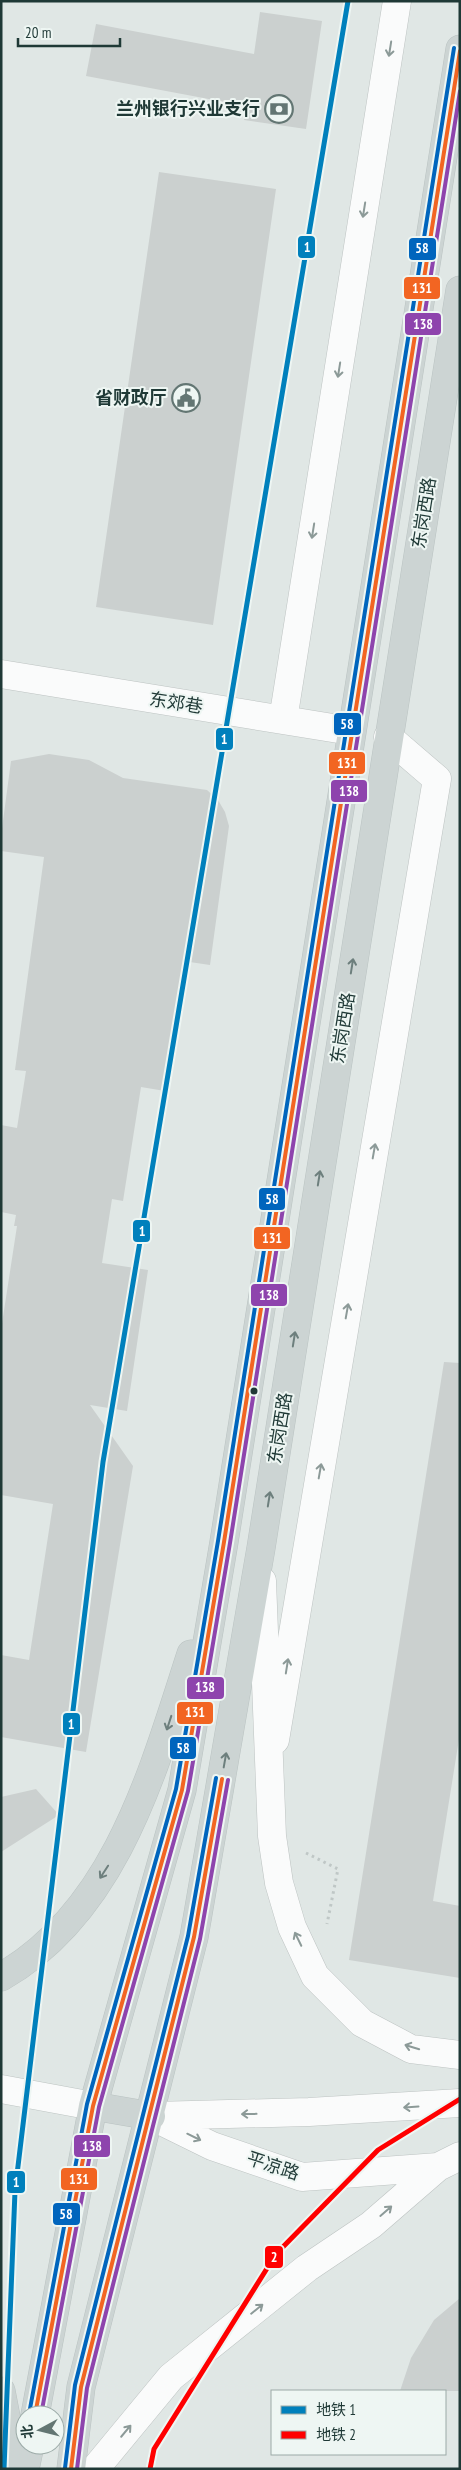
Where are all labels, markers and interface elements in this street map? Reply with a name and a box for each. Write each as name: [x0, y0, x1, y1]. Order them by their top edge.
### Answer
scale bar: [18, 15, 120, 47]
text: 20 m: [25, 23, 51, 42]
one-way arrow: [384, 41, 394, 57]
bank icon: 兰州银行兴业支行: [264, 94, 294, 124]
place label: 兰州银行兴业支行: [116, 97, 260, 120]
one-way arrow: [359, 202, 369, 218]
line badge: 1: [297, 235, 316, 259]
line badge: 58: [408, 237, 437, 261]
text: 1: [304, 238, 310, 256]
text: 58: [415, 239, 429, 257]
line badge: 131: [403, 276, 441, 300]
text: 131: [412, 279, 432, 297]
line badge: 138: [404, 312, 442, 336]
text: 138: [413, 315, 433, 333]
one-way arrow: [333, 362, 343, 378]
public building icon: 省财政厅: [171, 383, 201, 413]
place label: 省财政厅: [95, 386, 167, 409]
street label: 东岗西路: [407, 476, 440, 550]
one-way arrow: [308, 523, 318, 539]
street label: 东郊巷: [148, 687, 205, 718]
line badge: 58: [333, 712, 362, 736]
text: 58: [340, 715, 354, 733]
line badge: 1: [215, 727, 234, 751]
text: 1: [221, 730, 227, 748]
line badge: 131: [328, 751, 366, 775]
text: 131: [337, 754, 357, 772]
line badge: 138: [330, 779, 368, 803]
text: 138: [339, 782, 359, 800]
one-way arrow: [348, 958, 358, 974]
street label: 东岗西路: [326, 991, 359, 1065]
one-way arrow: [369, 1143, 379, 1159]
one-way arrow: [314, 1171, 324, 1187]
line badge: 58: [258, 1187, 286, 1211]
text: 58: [265, 1190, 279, 1208]
line badge: 1: [132, 1219, 151, 1243]
text: 1: [139, 1222, 145, 1240]
line badge: 131: [253, 1226, 291, 1250]
text: 131: [262, 1229, 282, 1247]
line badge: 138: [250, 1283, 288, 1307]
text: 138: [259, 1286, 279, 1304]
one-way arrow: [342, 1304, 352, 1320]
one-way arrow: [289, 1331, 299, 1347]
unlabelled marker: [249, 1386, 259, 1396]
street label: 东岗西路: [263, 1391, 296, 1465]
one-way arrow: [315, 1464, 325, 1480]
one-way arrow: [264, 1492, 274, 1508]
one-way arrow: [282, 1658, 292, 1674]
line badge: 138: [186, 1676, 225, 1700]
text: 138: [195, 1678, 215, 1696]
line badge: 131: [176, 1701, 214, 1725]
text: 131: [185, 1703, 205, 1721]
line badge: 1: [62, 1712, 81, 1736]
text: 1: [68, 1715, 74, 1733]
one-way arrow: [163, 1715, 173, 1731]
line badge: 58: [169, 1736, 197, 1760]
text: 58: [176, 1739, 190, 1757]
one-way arrow: [221, 1753, 231, 1769]
one-way arrow: [99, 1864, 109, 1878]
one-way arrow: [293, 1932, 302, 1947]
one-way arrow: [404, 2042, 420, 2052]
one-way arrow: [403, 2102, 419, 2111]
one-way arrow: [241, 2109, 257, 2118]
one-way arrow: [187, 2133, 202, 2143]
line badge: 138: [73, 2134, 111, 2158]
text: 138: [82, 2137, 102, 2155]
street label: 平凉路: [244, 2146, 302, 2185]
line badge: 131: [60, 2167, 98, 2191]
line badge: 1: [6, 2170, 26, 2194]
text: 131: [69, 2170, 89, 2188]
text: 1: [13, 2173, 19, 2191]
line badge: 58: [52, 2202, 81, 2226]
text: 58: [59, 2205, 73, 2223]
one-way arrow: [380, 2206, 393, 2217]
line badge: 2: [264, 2245, 284, 2269]
text: 2: [271, 2248, 277, 2266]
one-way arrow: [250, 2303, 263, 2314]
legend: [271, 2390, 446, 2455]
text: 地铁 1: [316, 2400, 356, 2419]
north arrow: [15, 2405, 65, 2455]
text: 北: [17, 2424, 37, 2440]
one-way arrow: [120, 2425, 132, 2438]
text: 地铁 2: [316, 2425, 356, 2444]

